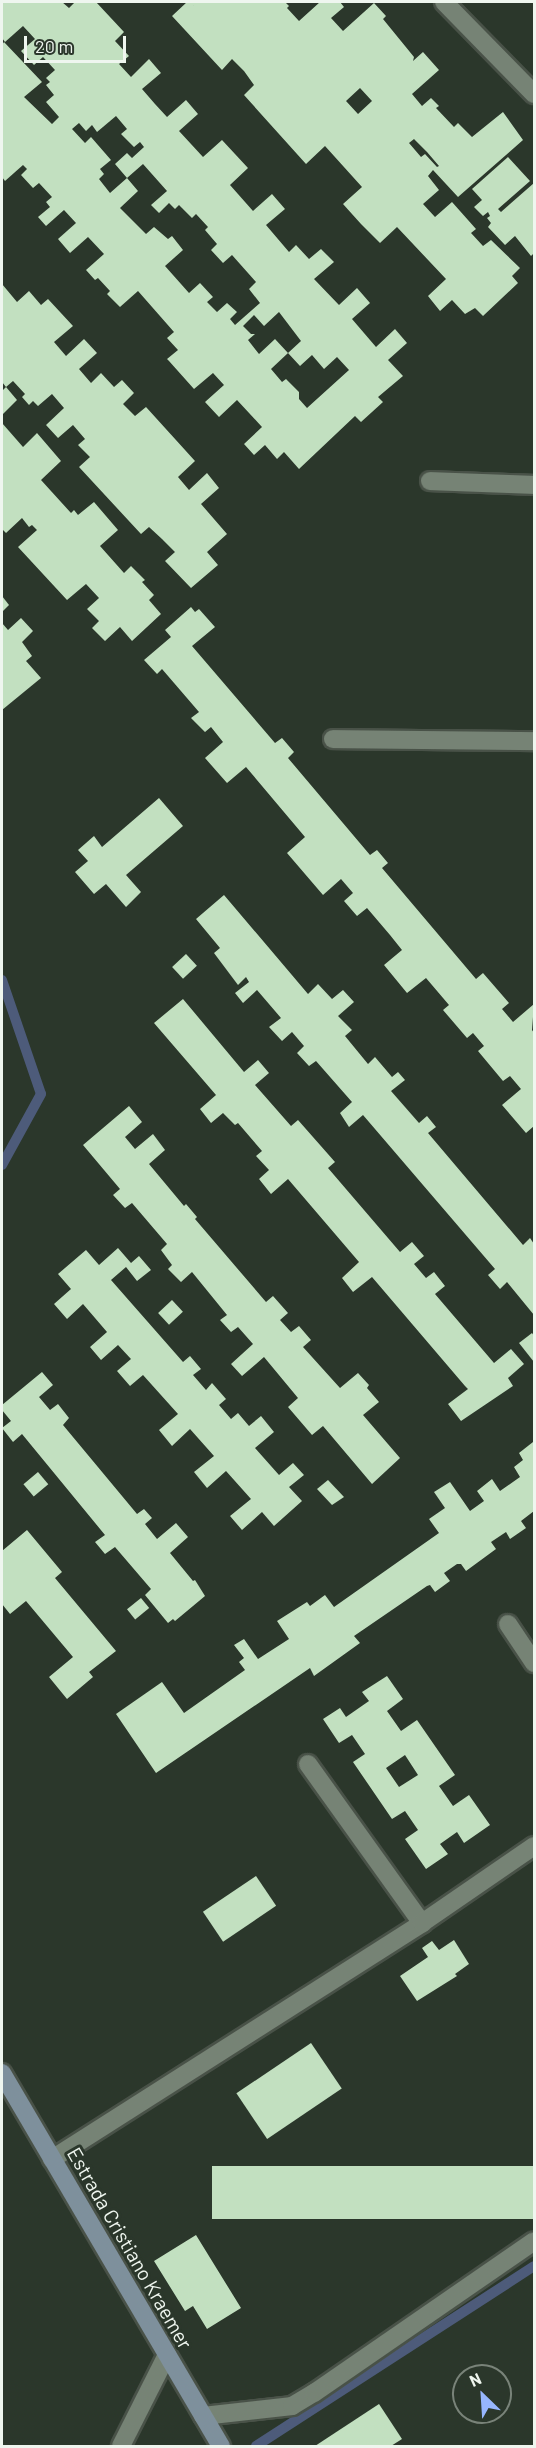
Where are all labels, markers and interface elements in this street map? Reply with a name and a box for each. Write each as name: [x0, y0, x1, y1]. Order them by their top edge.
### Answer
scale bar: [27, 24, 129, 62]
text: 20 m: [35, 35, 73, 57]
street label: Estrada Cristiano Kraemer: [62, 2143, 198, 2353]
north arrow: [452, 2364, 512, 2424]
text: N: [466, 2368, 484, 2390]

